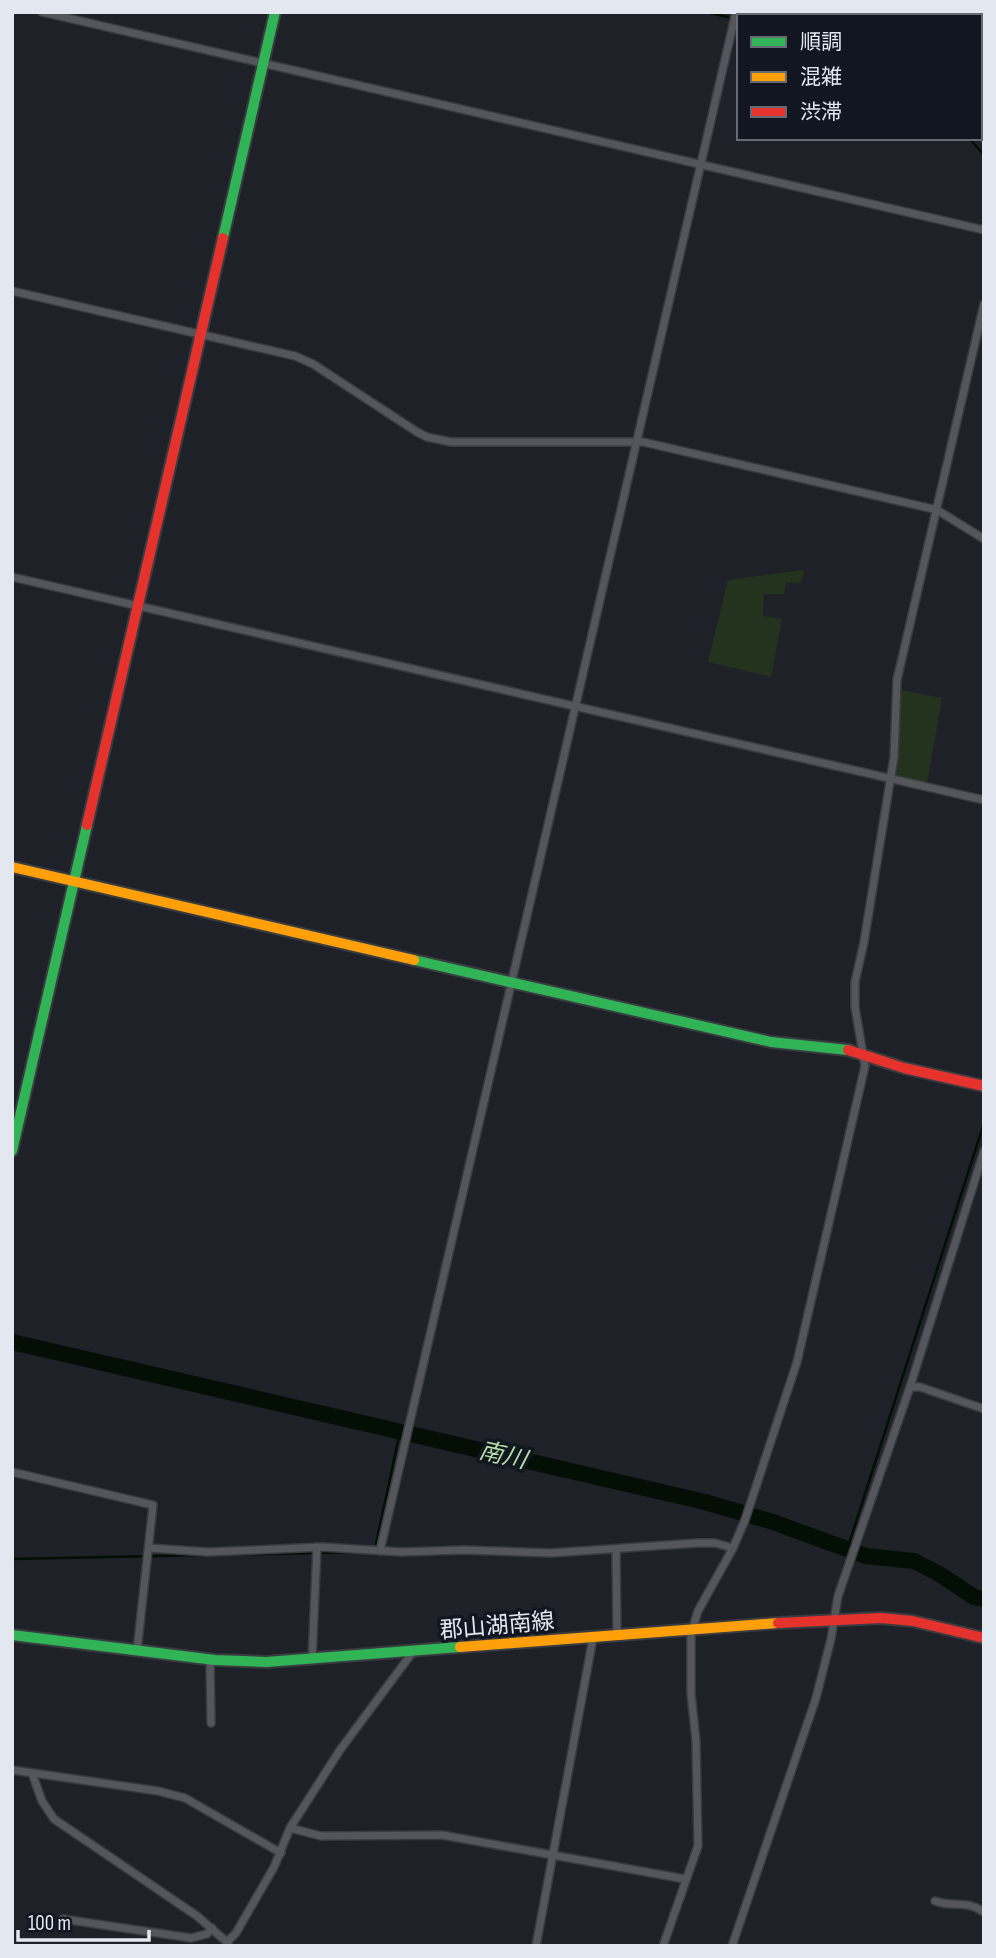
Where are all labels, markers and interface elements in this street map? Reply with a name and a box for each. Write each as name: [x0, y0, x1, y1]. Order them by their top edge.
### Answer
legend: [737, 14, 982, 140]
text: 順調: [800, 30, 842, 55]
text: 混雑: [800, 65, 842, 90]
text: 渋滞: [800, 100, 842, 125]
water label: 南川: [476, 1436, 532, 1476]
street label: 郡山湖南線: [439, 1607, 556, 1645]
scale bar: [18, 1898, 149, 1942]
text: 100 m: [28, 1911, 71, 1936]

